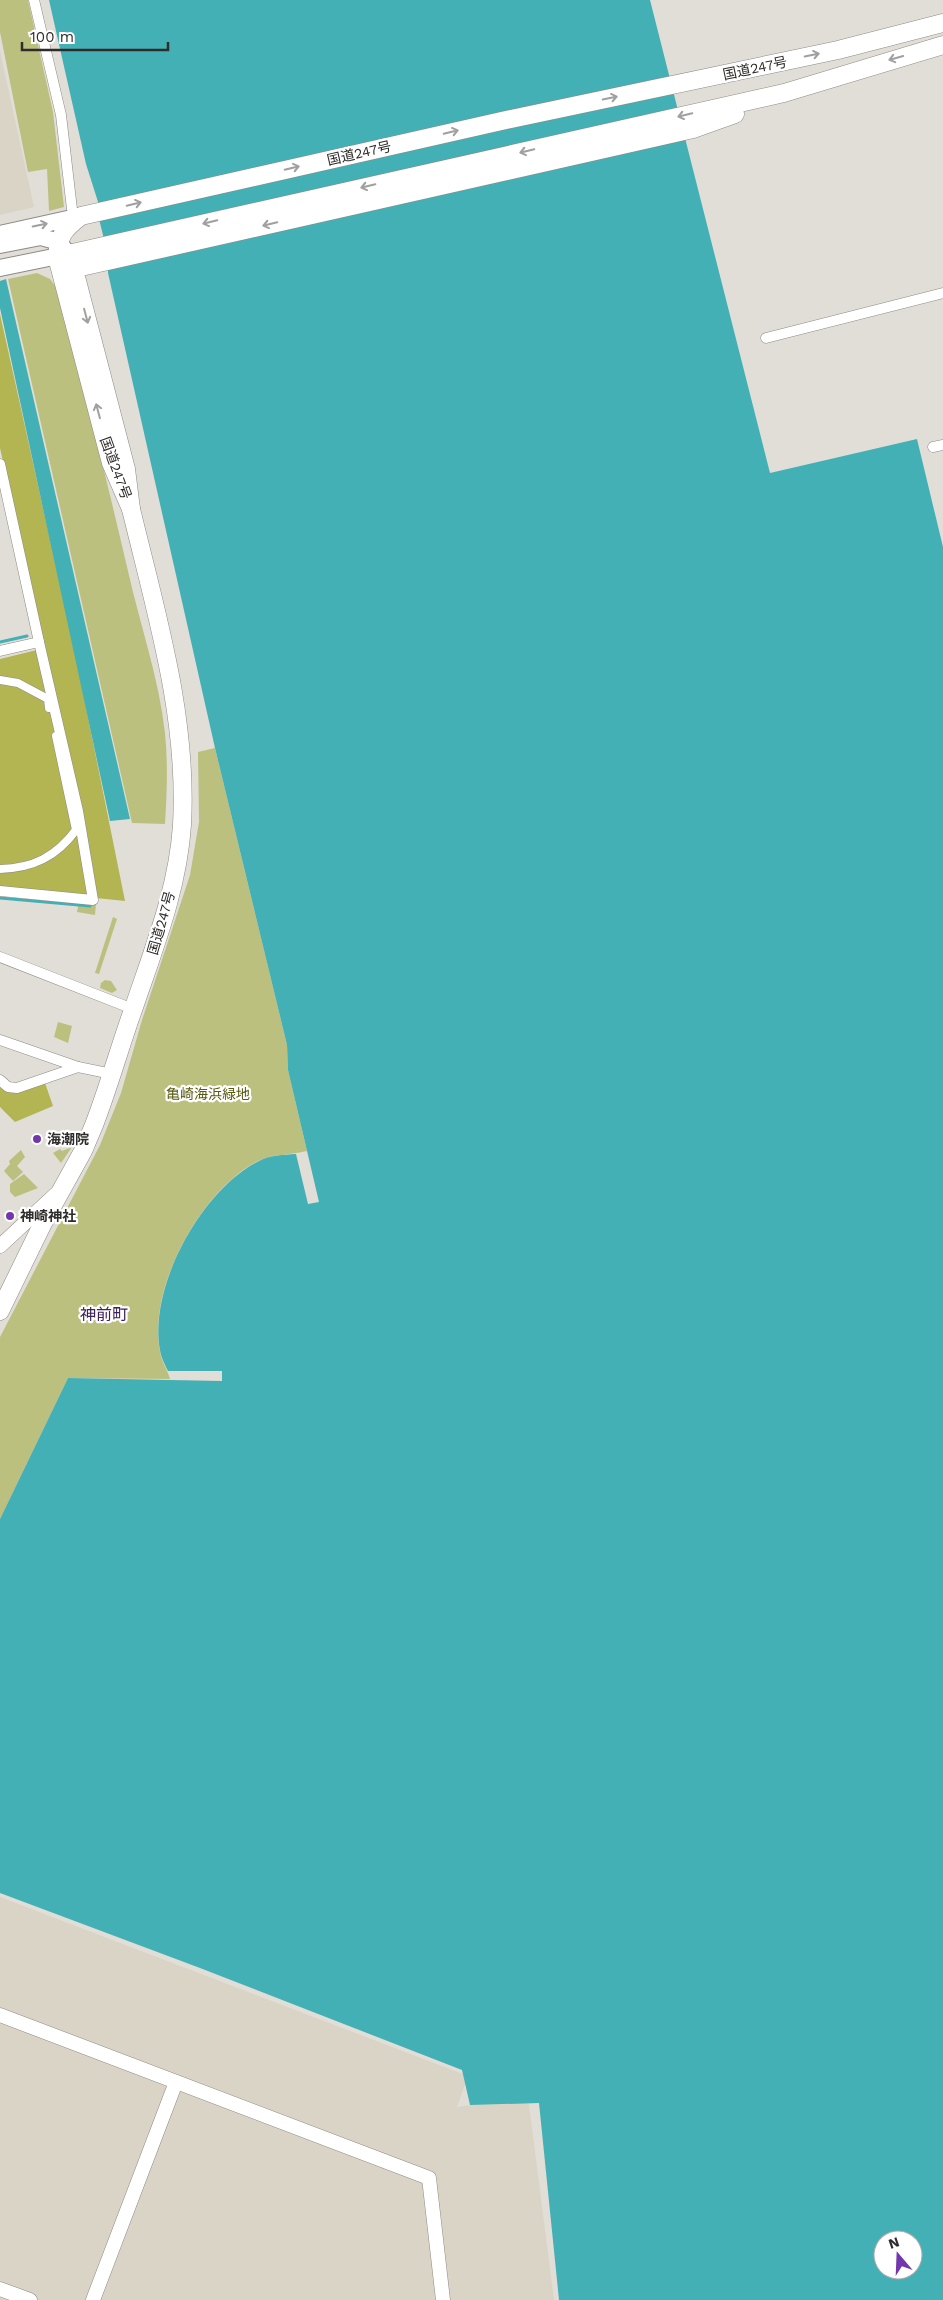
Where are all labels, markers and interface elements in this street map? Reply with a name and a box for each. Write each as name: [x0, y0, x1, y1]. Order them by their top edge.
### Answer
scale bar: [22, 20, 169, 52]
text: 100 m: [30, 28, 74, 46]
one-way arrow: [803, 50, 819, 60]
street label: 国道247号: [721, 53, 789, 83]
one-way arrow: [889, 54, 905, 64]
one-way arrow: [601, 93, 617, 102]
one-way arrow: [678, 111, 694, 120]
one-way arrow: [442, 127, 458, 136]
street label: 国道247号: [325, 138, 393, 168]
one-way arrow: [519, 147, 535, 156]
one-way arrow: [284, 163, 300, 172]
one-way arrow: [361, 182, 377, 192]
one-way arrow: [125, 199, 141, 208]
one-way arrow: [202, 218, 218, 227]
one-way arrow: [32, 220, 48, 229]
one-way arrow: [262, 220, 278, 230]
one-way arrow: [82, 307, 91, 323]
one-way arrow: [92, 404, 102, 420]
street label: 国道247号: [97, 435, 135, 501]
street label: 国道247号: [144, 889, 178, 957]
park label: 亀崎海浜緑地: [166, 1086, 250, 1102]
place label: 海潮院: [47, 1131, 89, 1147]
marker: 海潮院: [31, 1133, 43, 1145]
place label: 神崎神社: [20, 1208, 76, 1224]
marker: 神崎神社: [4, 1210, 16, 1222]
district label: 神前町: [80, 1305, 128, 1324]
north arrow: [873, 2230, 923, 2280]
text: N: [886, 2233, 901, 2252]

